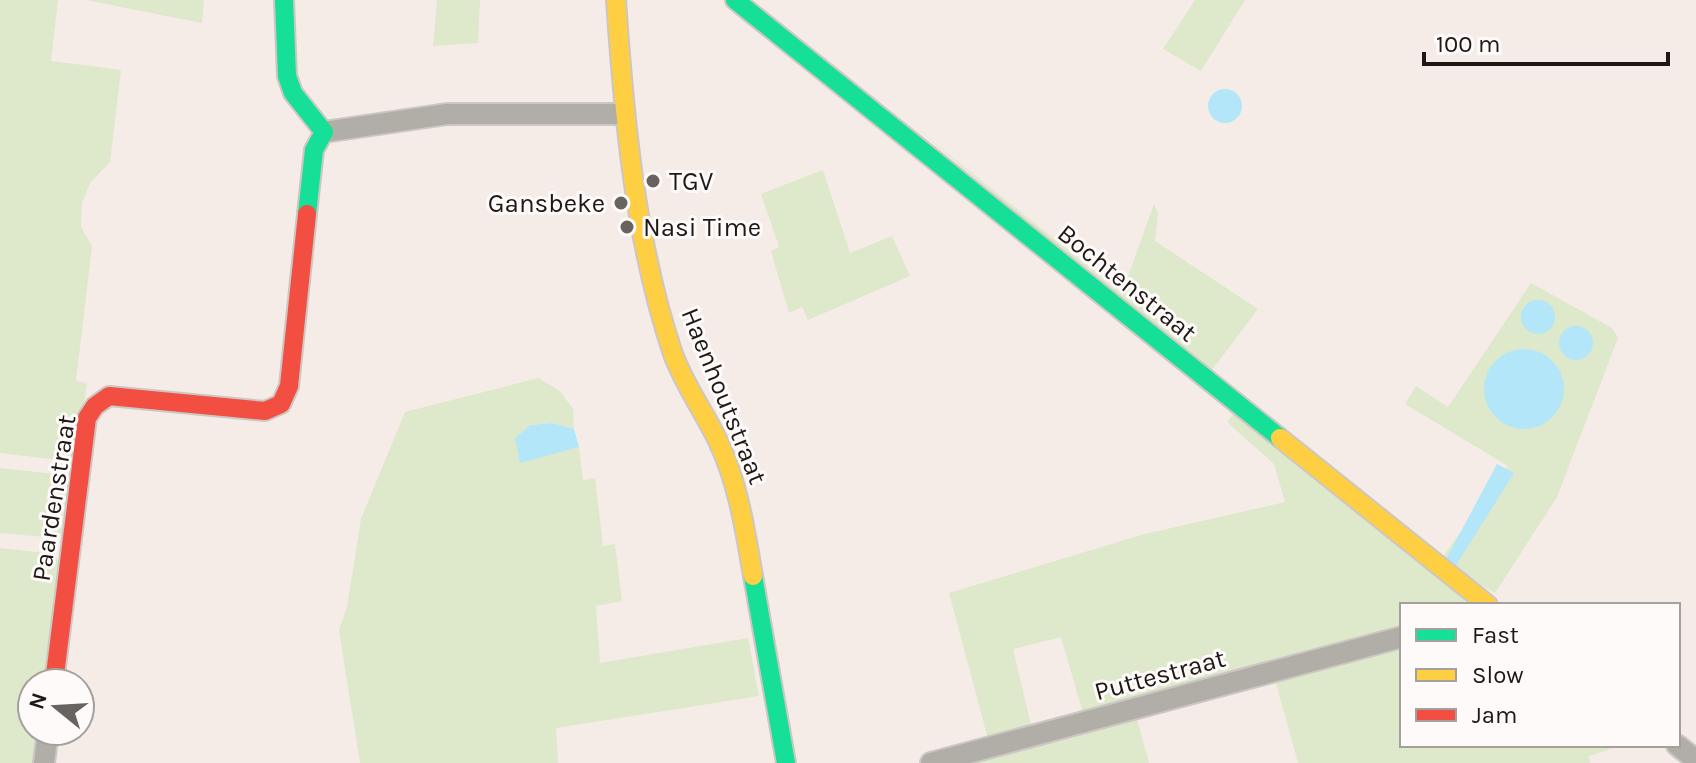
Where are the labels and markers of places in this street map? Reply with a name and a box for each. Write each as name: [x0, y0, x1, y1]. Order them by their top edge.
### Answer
place label: TGV: [669, 166, 714, 197]
marker: TGV: [644, 172, 662, 190]
place label: Gansbeke: [488, 188, 605, 219]
marker: Gansbeke: [612, 194, 630, 212]
place label: Nasi Time: [643, 212, 761, 243]
marker: Nasi Time: [618, 218, 636, 236]

